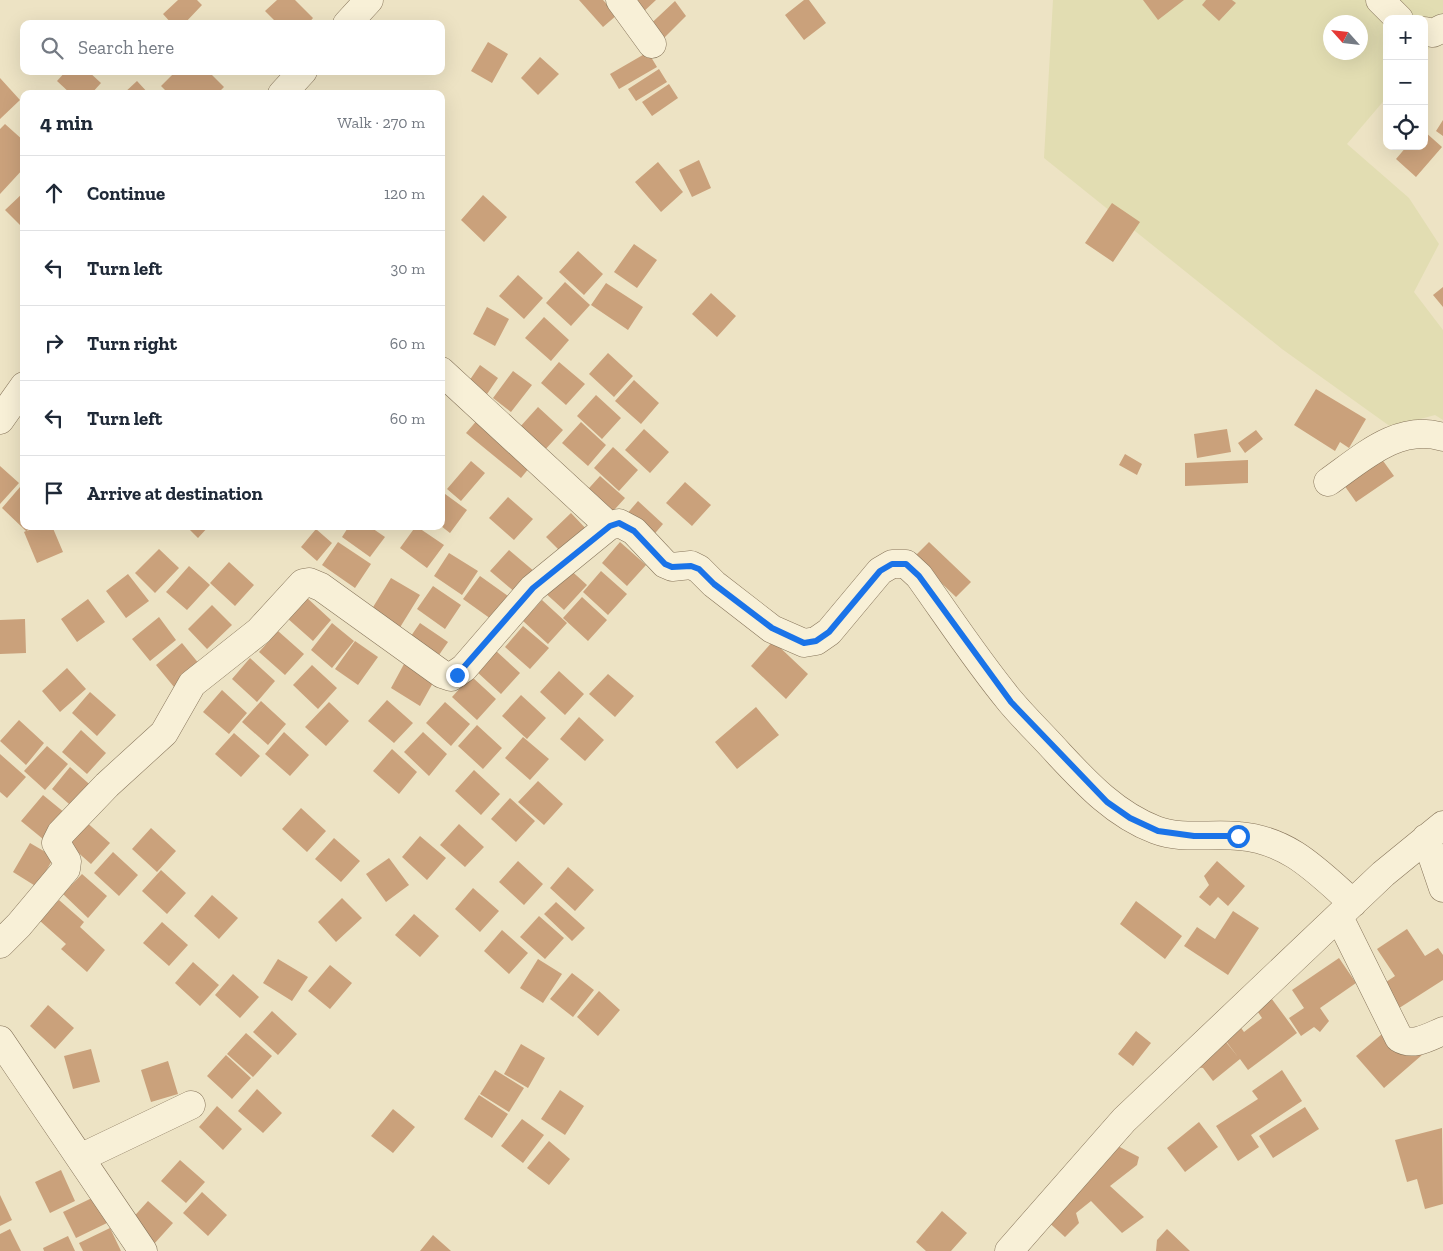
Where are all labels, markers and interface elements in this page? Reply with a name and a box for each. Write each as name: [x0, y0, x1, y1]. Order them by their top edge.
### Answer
north arrow: [1323, 15, 1368, 60]
map controls: [1383, 15, 1428, 150]
button: +: [1383, 15, 1428, 60]
search box: [20, 20, 445, 75]
icon: search: [38, 34, 66, 62]
text: Search here: [78, 36, 174, 59]
button: −: [1383, 60, 1428, 105]
button: locate: [1383, 105, 1428, 150]
text: 4 min: [40, 110, 93, 135]
text: Walk · 270 m: [337, 113, 425, 132]
icon: ahead: [40, 179, 68, 207]
text: Continue: [87, 182, 165, 205]
text: 120 m: [384, 184, 425, 203]
icon: left: [40, 254, 68, 282]
text: Turn left: [87, 257, 162, 280]
text: 30 m: [391, 259, 425, 278]
icon: right: [40, 329, 68, 357]
text: Turn right: [87, 332, 177, 355]
text: 60 m: [390, 334, 425, 353]
icon: left: [40, 404, 68, 432]
text: Turn left: [87, 407, 162, 430]
text: 60 m: [390, 409, 425, 428]
icon: arrive: [40, 479, 68, 507]
text: Arrive at destination: [87, 482, 263, 505]
route end: [446, 664, 469, 687]
route start: [1227, 825, 1250, 848]

